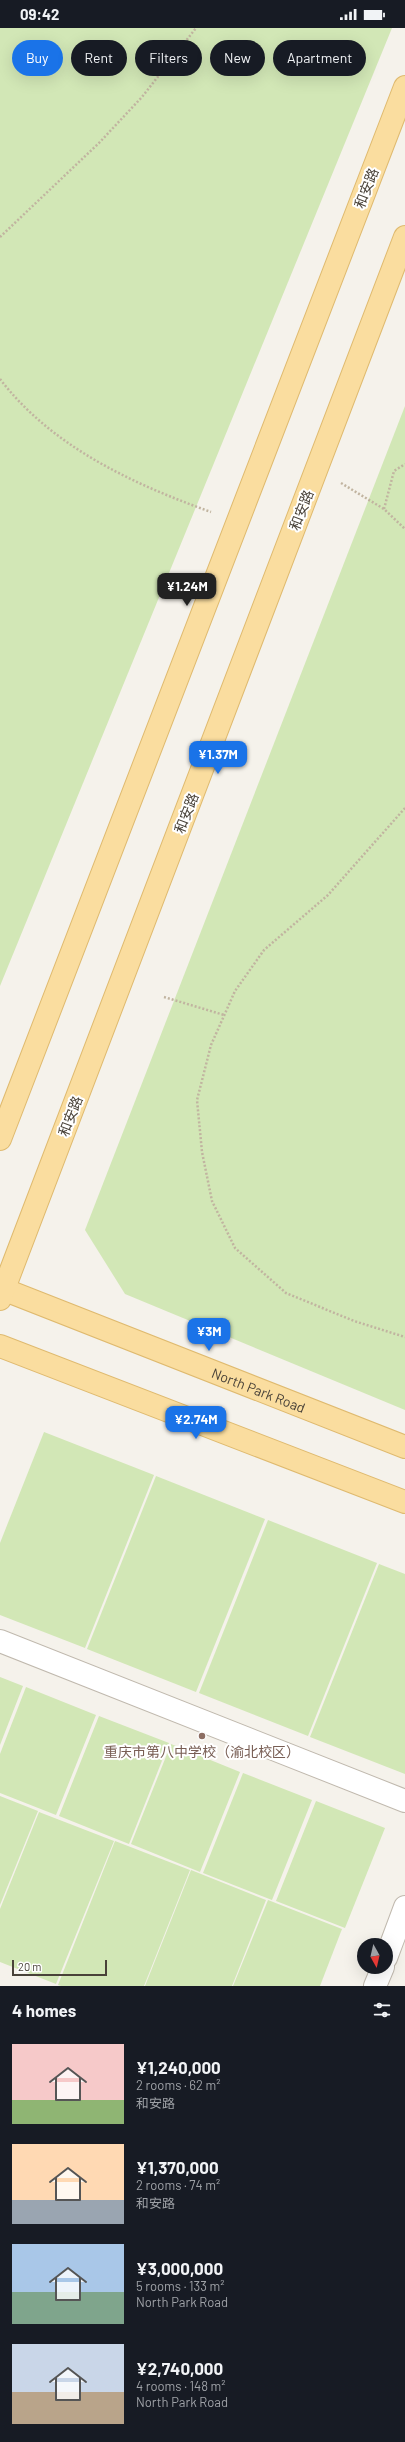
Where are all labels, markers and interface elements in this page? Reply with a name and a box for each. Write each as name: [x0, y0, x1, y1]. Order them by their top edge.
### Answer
text: 09:42: [20, 5, 59, 23]
chip: Buy: [12, 40, 63, 76]
chip: Rent: [71, 40, 127, 76]
chip: Filters: [135, 40, 202, 76]
chip: New: [210, 40, 265, 76]
chip: Apartment: [273, 40, 366, 76]
street label: 和安路: [351, 165, 381, 211]
street label: 和安路: [286, 487, 316, 533]
pin: ¥1.24M: [154, 573, 220, 607]
text: ¥1.24M: [166, 578, 208, 594]
pin: ¥1.37M: [185, 741, 251, 775]
text: ¥1.37M: [198, 746, 238, 762]
street label: 和安路: [171, 790, 201, 836]
street label: 和安路: [55, 1093, 85, 1139]
pin: ¥3M: [190, 1318, 228, 1352]
text: ¥3M: [196, 1323, 222, 1339]
street label: North Park Road: [209, 1364, 308, 1416]
pin: ¥2.74M: [163, 1406, 229, 1440]
text: ¥2.74M: [174, 1411, 218, 1427]
marker: 重庆市第八中学校（渝北校区）: [197, 1731, 207, 1741]
place label: 重庆市第八中学校（渝北校区）: [104, 1743, 300, 1760]
north arrow: [357, 1938, 393, 1974]
map controls: [357, 1938, 393, 1974]
scale bar: [12, 1958, 107, 1977]
text: 20 m: [18, 1960, 41, 1973]
icon: filters: [371, 1999, 393, 2021]
text: 4 homes: [12, 2000, 76, 2020]
text: ¥1,240,000: [136, 2057, 221, 2077]
icon: home: [44, 2060, 92, 2108]
text: 2 rooms · 62 m²: [136, 2077, 221, 2093]
text: 和安路: [136, 2095, 175, 2111]
text: ¥1,370,000: [136, 2157, 219, 2177]
icon: home: [44, 2160, 92, 2208]
text: 2 rooms · 74 m²: [136, 2177, 220, 2193]
text: 和安路: [136, 2195, 175, 2211]
text: ¥3,000,000: [136, 2258, 223, 2278]
icon: home: [44, 2260, 92, 2308]
text: 5 rooms · 133 m²: [136, 2278, 225, 2294]
text: North Park Road: [136, 2294, 228, 2310]
text: ¥2,740,000: [136, 2358, 223, 2378]
icon: home: [44, 2360, 92, 2408]
text: 4 rooms · 148 m²: [136, 2378, 226, 2394]
text: North Park Road: [136, 2394, 228, 2410]

